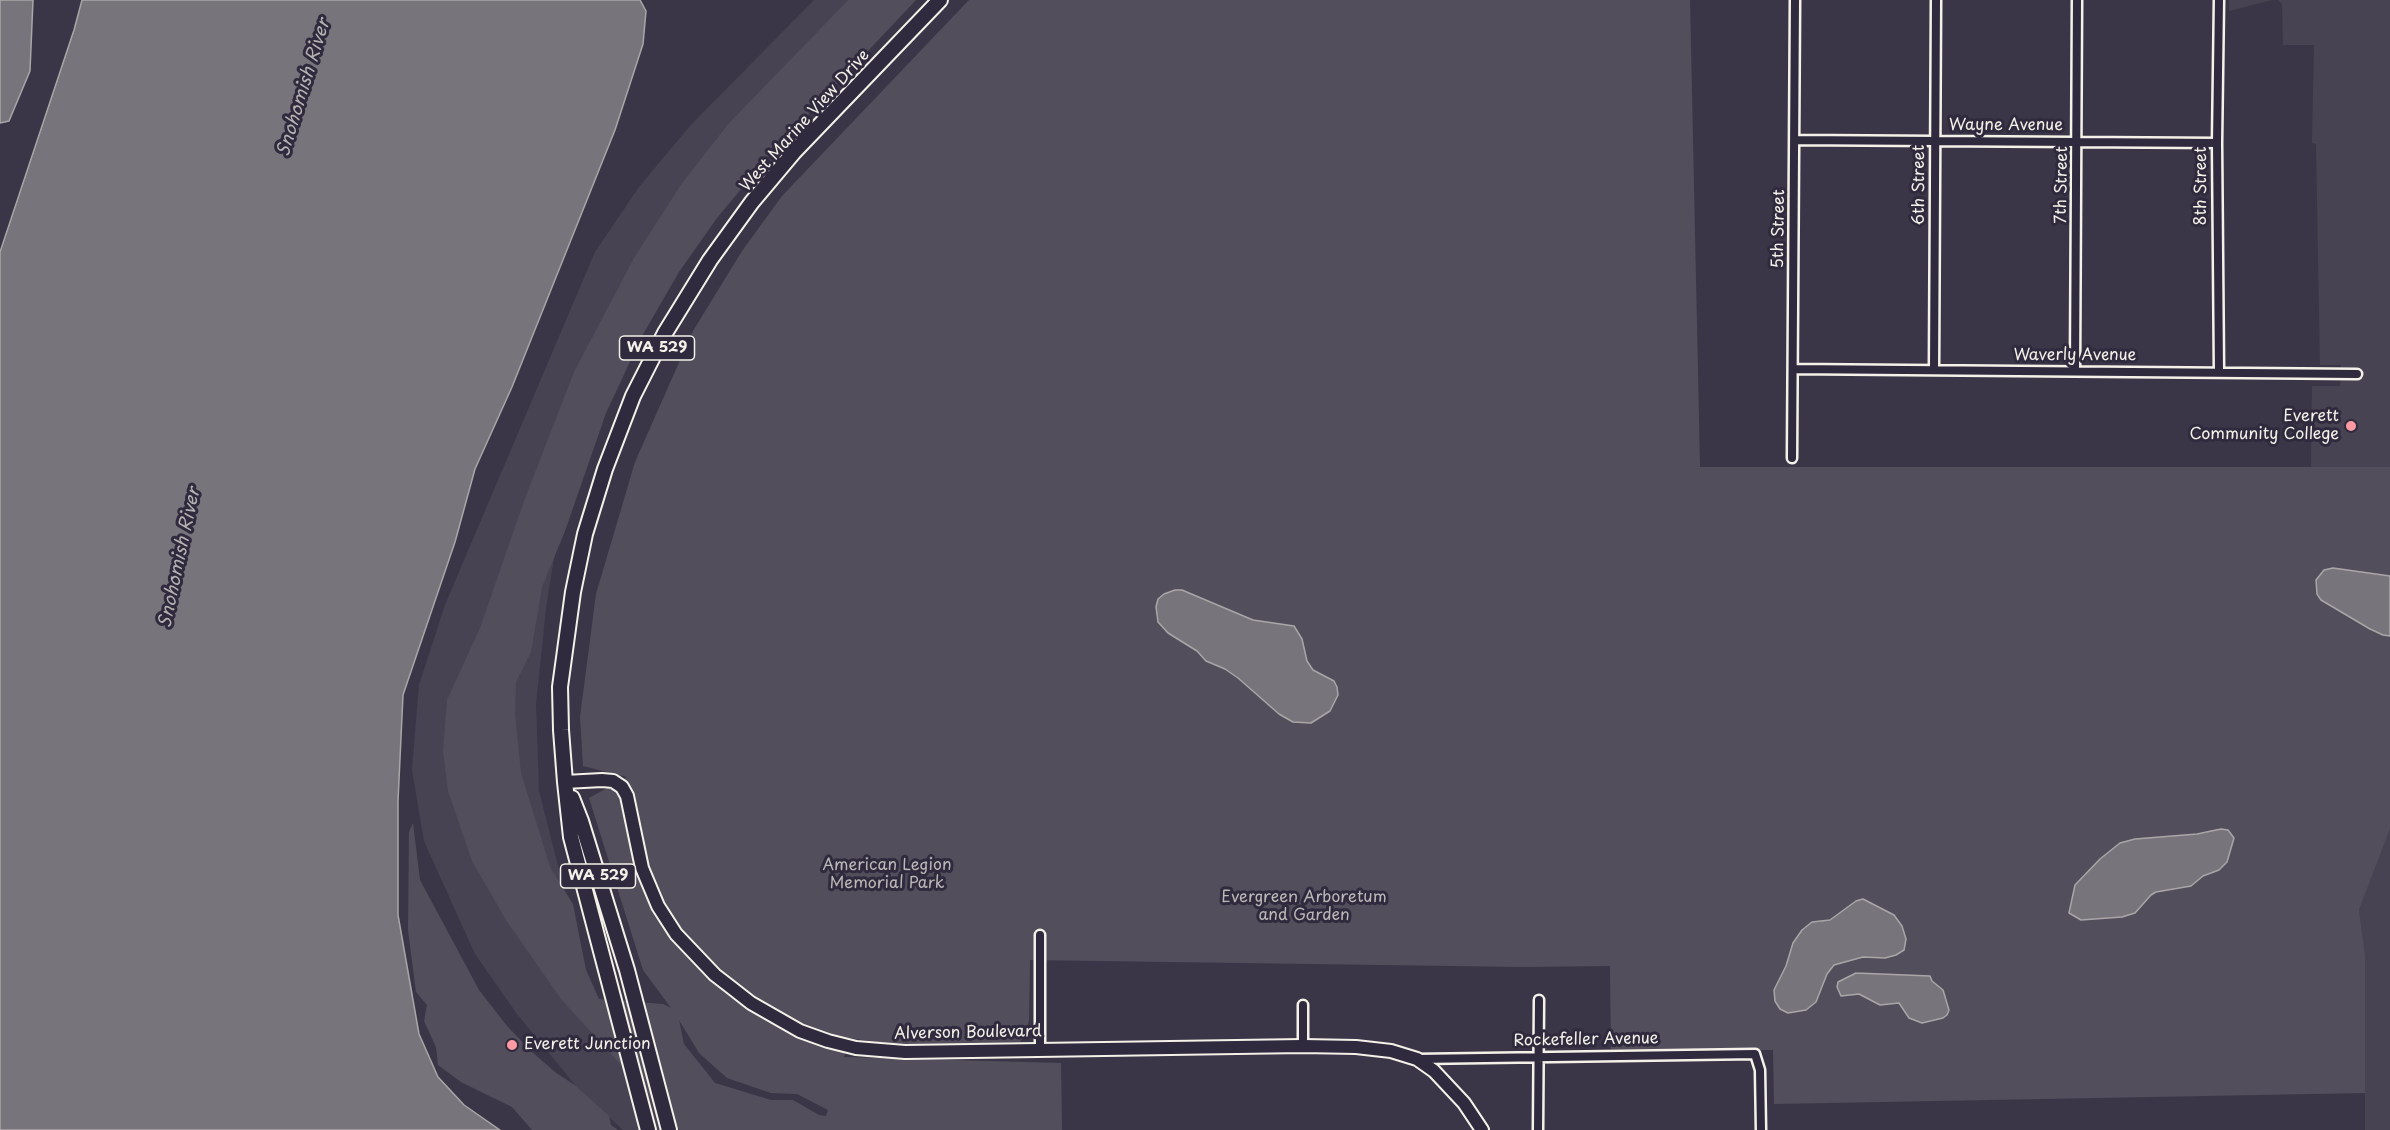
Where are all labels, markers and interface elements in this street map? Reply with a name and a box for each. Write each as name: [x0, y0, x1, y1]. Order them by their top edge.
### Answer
water label: Snohomish River: [273, 17, 335, 159]
street label: West Marine View Drive: [736, 46, 874, 196]
street label: Wayne Avenue: [1949, 116, 2063, 136]
street label: 6th Street: [1910, 145, 1930, 225]
street label: 7th Street: [2052, 146, 2072, 224]
street label: 8th Street: [2192, 146, 2212, 226]
street label: 5th Street: [1769, 189, 1789, 269]
road number: WA 529: [620, 336, 694, 360]
street label: Waverly Avenue: [2014, 346, 2136, 366]
place label: Everett Community College: [2189, 407, 2339, 445]
marker: Everett Community College: [2344, 419, 2358, 433]
water label: Snohomish River: [155, 486, 205, 630]
park label: American Legion Memorial Park: [822, 856, 952, 894]
road number: WA 529: [560, 864, 636, 888]
park label: Evergreen Arboretum and Garden: [1221, 888, 1387, 926]
street label: Alverson Boulevard: [894, 1022, 1042, 1044]
street label: Rockefeller Avenue: [1513, 1029, 1659, 1051]
place label: Everett Junction: [524, 1035, 651, 1055]
marker: Everett Junction: [505, 1038, 519, 1052]

